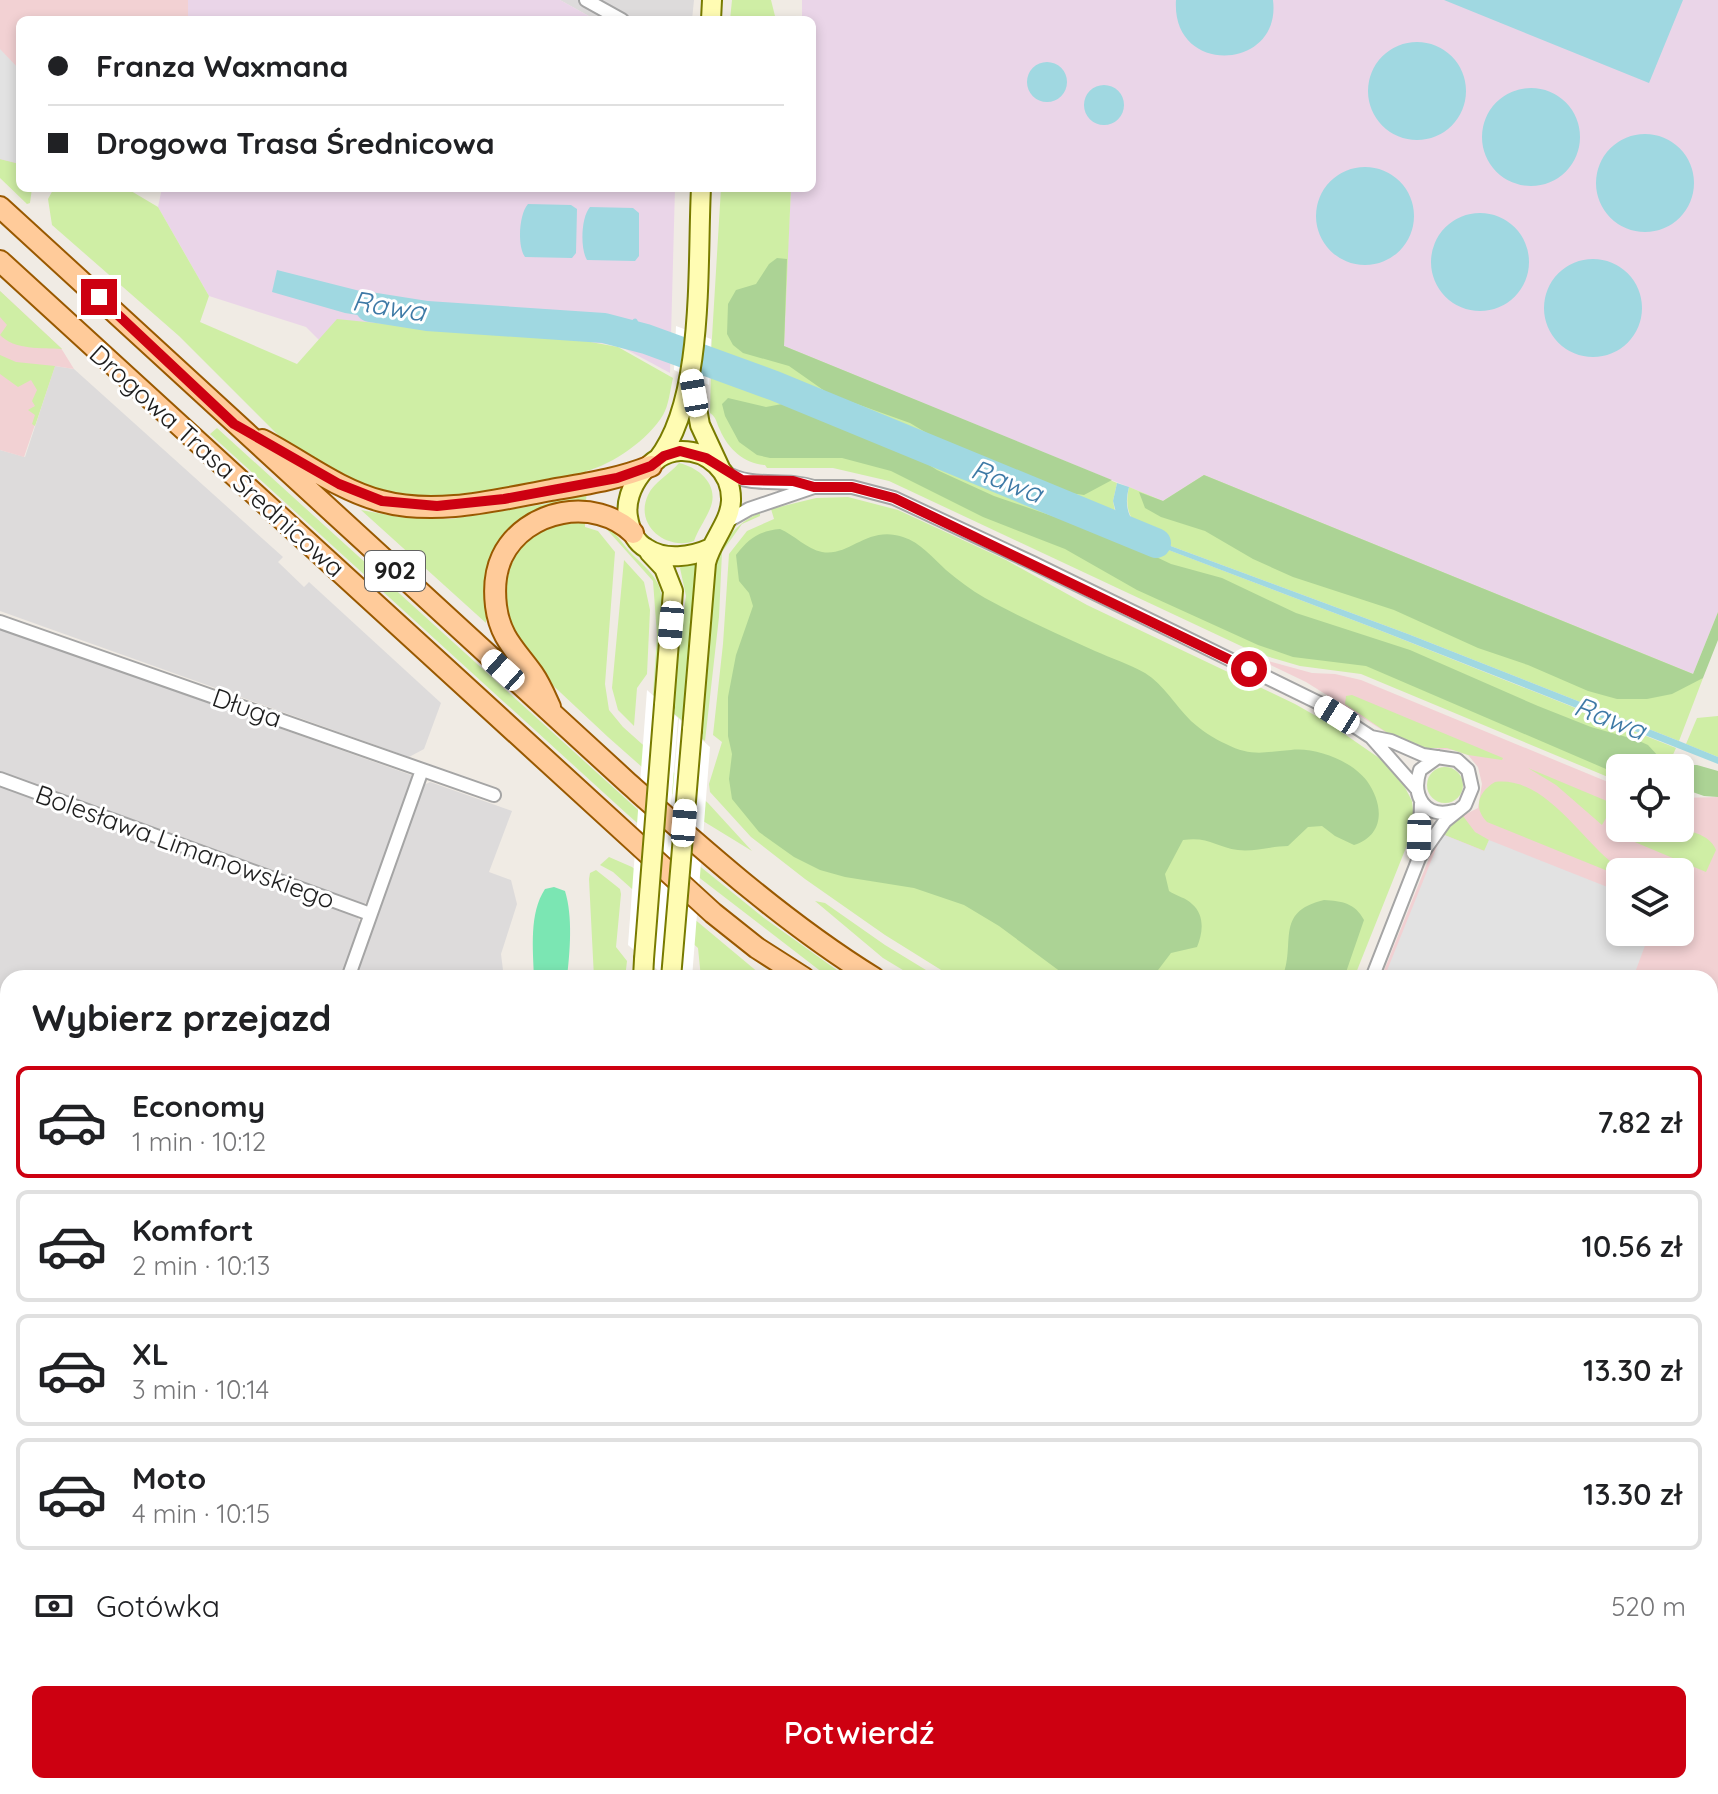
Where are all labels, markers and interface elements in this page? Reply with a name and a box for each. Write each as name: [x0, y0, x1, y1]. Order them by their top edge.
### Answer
text: Franza Waxmana: [96, 47, 348, 85]
text: Drogowa Trasa Średnicowa: [96, 124, 495, 162]
route end: [81, 279, 117, 315]
water label: Rawa: [350, 282, 430, 329]
street label: Drogowa Trasa Średnicowa: [83, 337, 352, 584]
car: [678, 367, 710, 419]
water label: Rawa: [966, 451, 1050, 511]
road number: 902: [365, 551, 425, 591]
car: [657, 600, 685, 650]
car: [477, 645, 529, 695]
route start: [1231, 651, 1267, 687]
street label: Długa: [208, 680, 286, 735]
water label: Rawa: [1569, 688, 1653, 748]
car: [1310, 692, 1364, 738]
map controls: [1606, 754, 1694, 946]
button: locate: [1606, 754, 1694, 842]
street label: Bolesława Limanowskiego: [31, 777, 339, 916]
car: [670, 798, 698, 848]
car: [1407, 813, 1431, 861]
button: layers: [1606, 858, 1694, 946]
text: Wybierz przejazd: [32, 995, 331, 1040]
icon: car: [36, 1086, 108, 1158]
text: Economy: [132, 1087, 265, 1125]
text: 7.82 zł: [1597, 1103, 1682, 1141]
text: 1 min · 10:12: [132, 1125, 266, 1158]
icon: car: [36, 1210, 108, 1282]
text: Komfort: [132, 1211, 254, 1249]
text: 10.56 zł: [1582, 1227, 1682, 1265]
text: 2 min · 10:13: [132, 1249, 270, 1282]
icon: car: [36, 1334, 108, 1406]
text: XL: [132, 1335, 169, 1373]
text: 13.30 zł: [1583, 1351, 1682, 1389]
text: 3 min · 10:14: [132, 1373, 269, 1406]
icon: car: [36, 1458, 108, 1530]
text: Moto: [132, 1459, 206, 1497]
text: 13.30 zł: [1583, 1475, 1682, 1513]
text: 4 min · 10:15: [132, 1497, 270, 1530]
icon: cash: [32, 1584, 76, 1628]
text: Gotówka: [96, 1587, 220, 1625]
text: 520 m: [1611, 1590, 1686, 1623]
button: Potwierdź: [32, 1686, 1686, 1778]

